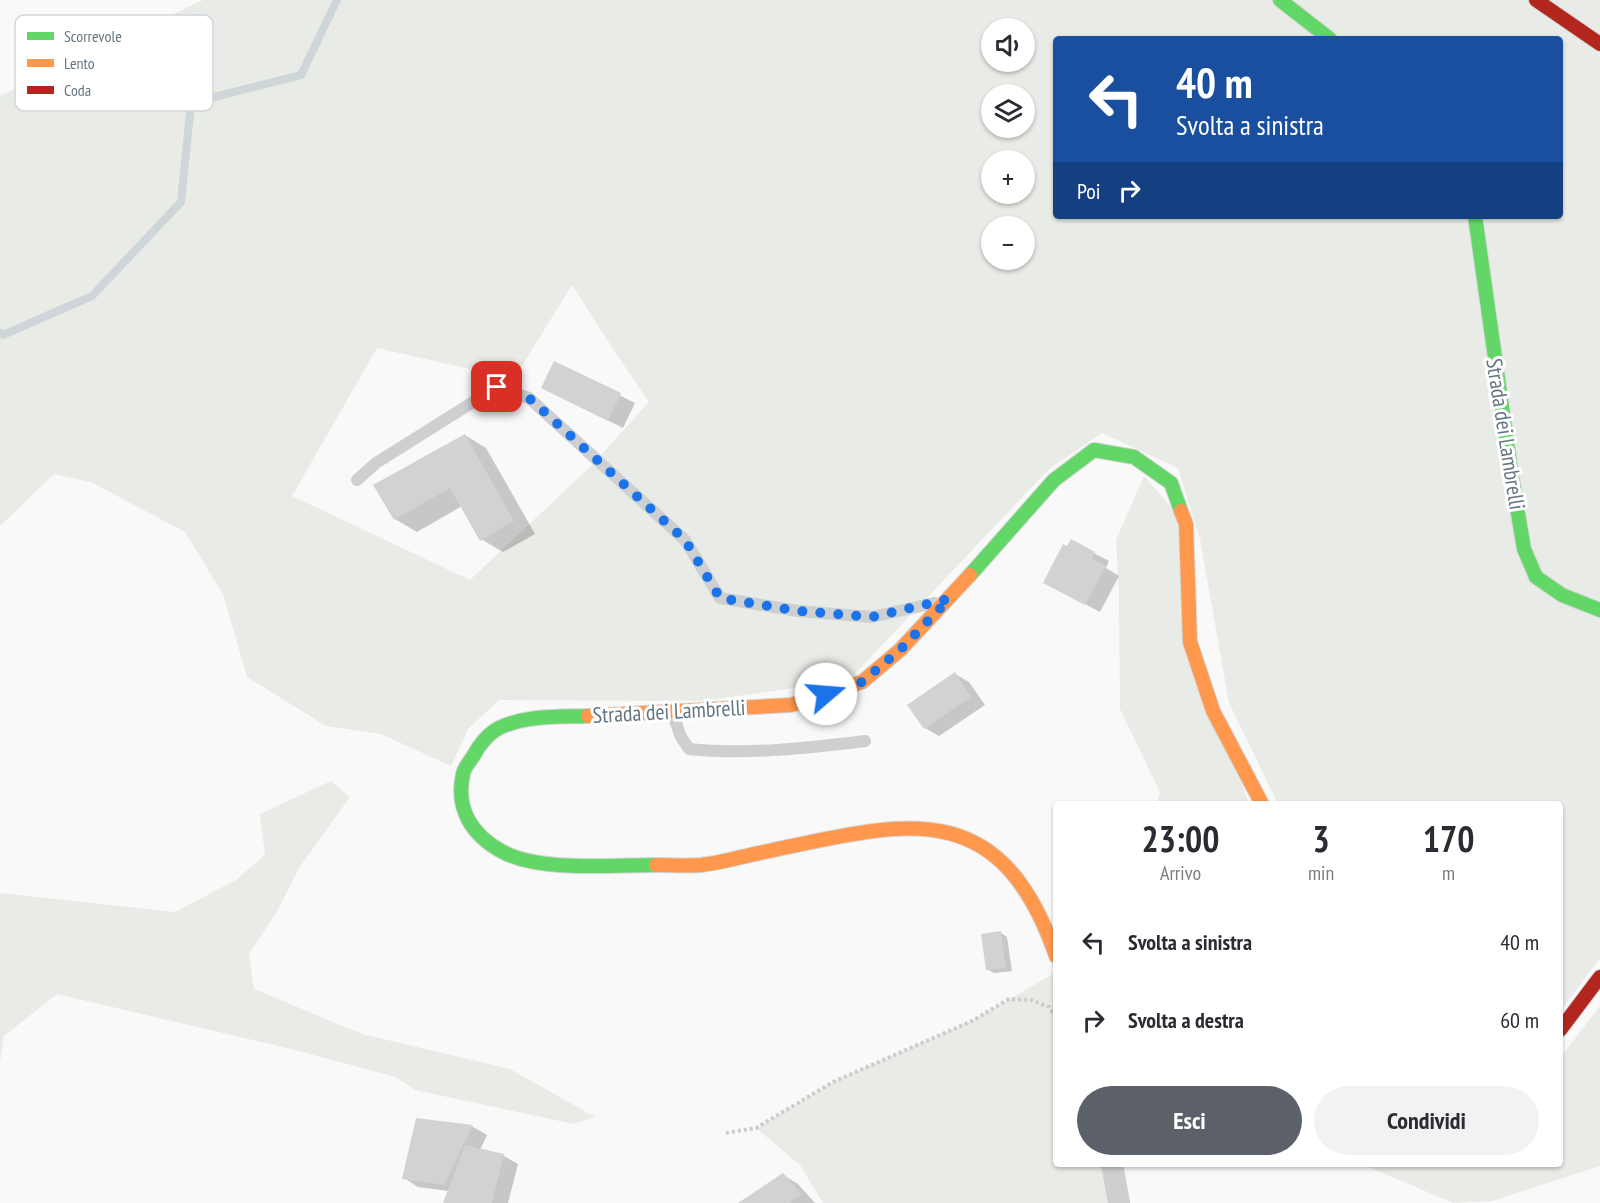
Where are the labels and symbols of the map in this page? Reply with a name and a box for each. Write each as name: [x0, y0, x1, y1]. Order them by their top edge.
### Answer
legend: [15, 15, 213, 111]
text: Scorrevole: [64, 26, 122, 46]
text: Lento: [64, 53, 95, 73]
text: Coda: [64, 80, 91, 100]
street label: Strada dei Lambrelli: [1480, 356, 1532, 512]
pin: [471, 361, 522, 412]
position arrow: [794, 662, 858, 726]
street label: Strada dei Lambrelli: [592, 693, 746, 729]

